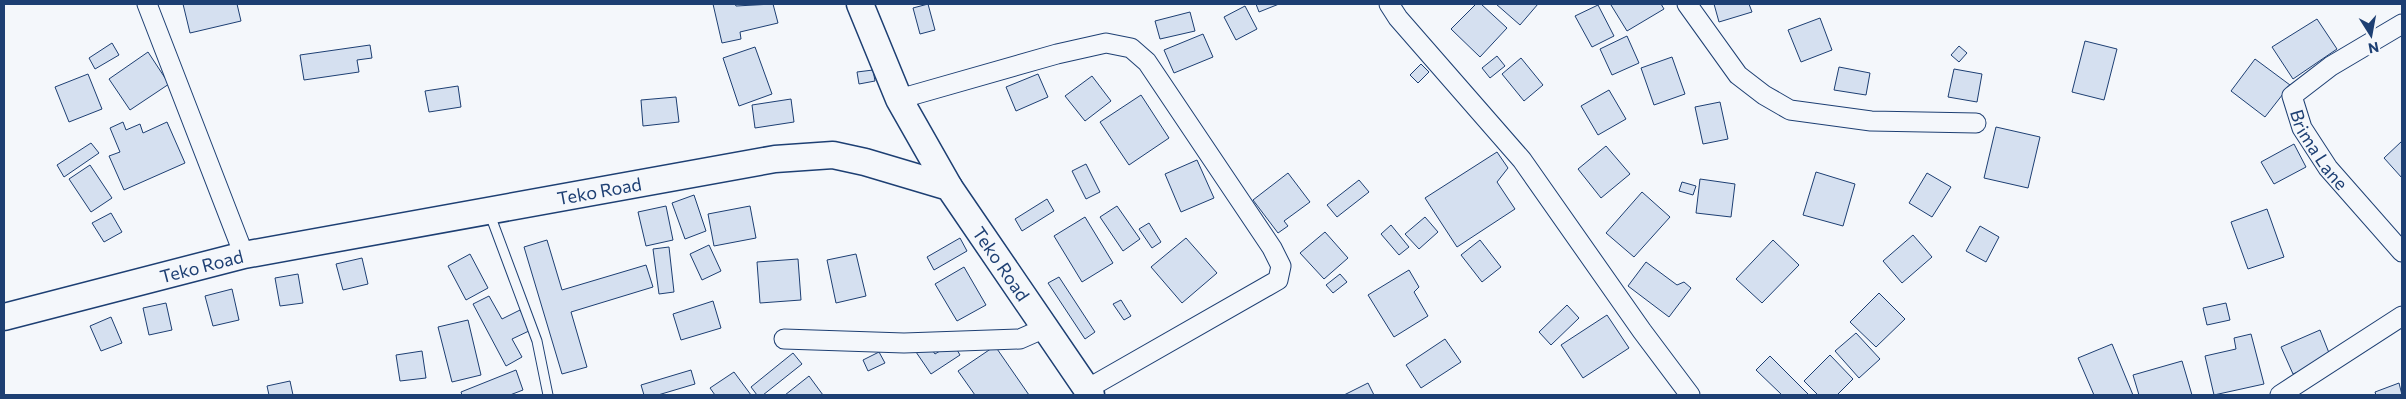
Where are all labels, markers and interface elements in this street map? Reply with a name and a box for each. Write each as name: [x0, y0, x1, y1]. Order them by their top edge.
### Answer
north arrow: [2346, 10, 2396, 60]
text: N: [2367, 39, 2380, 58]
street label: Brima Lane: [2286, 107, 2353, 194]
street label: Teko Road: [555, 172, 643, 209]
street label: Teko Road: [968, 222, 1035, 305]
street label: Teko Road: [157, 245, 246, 287]

